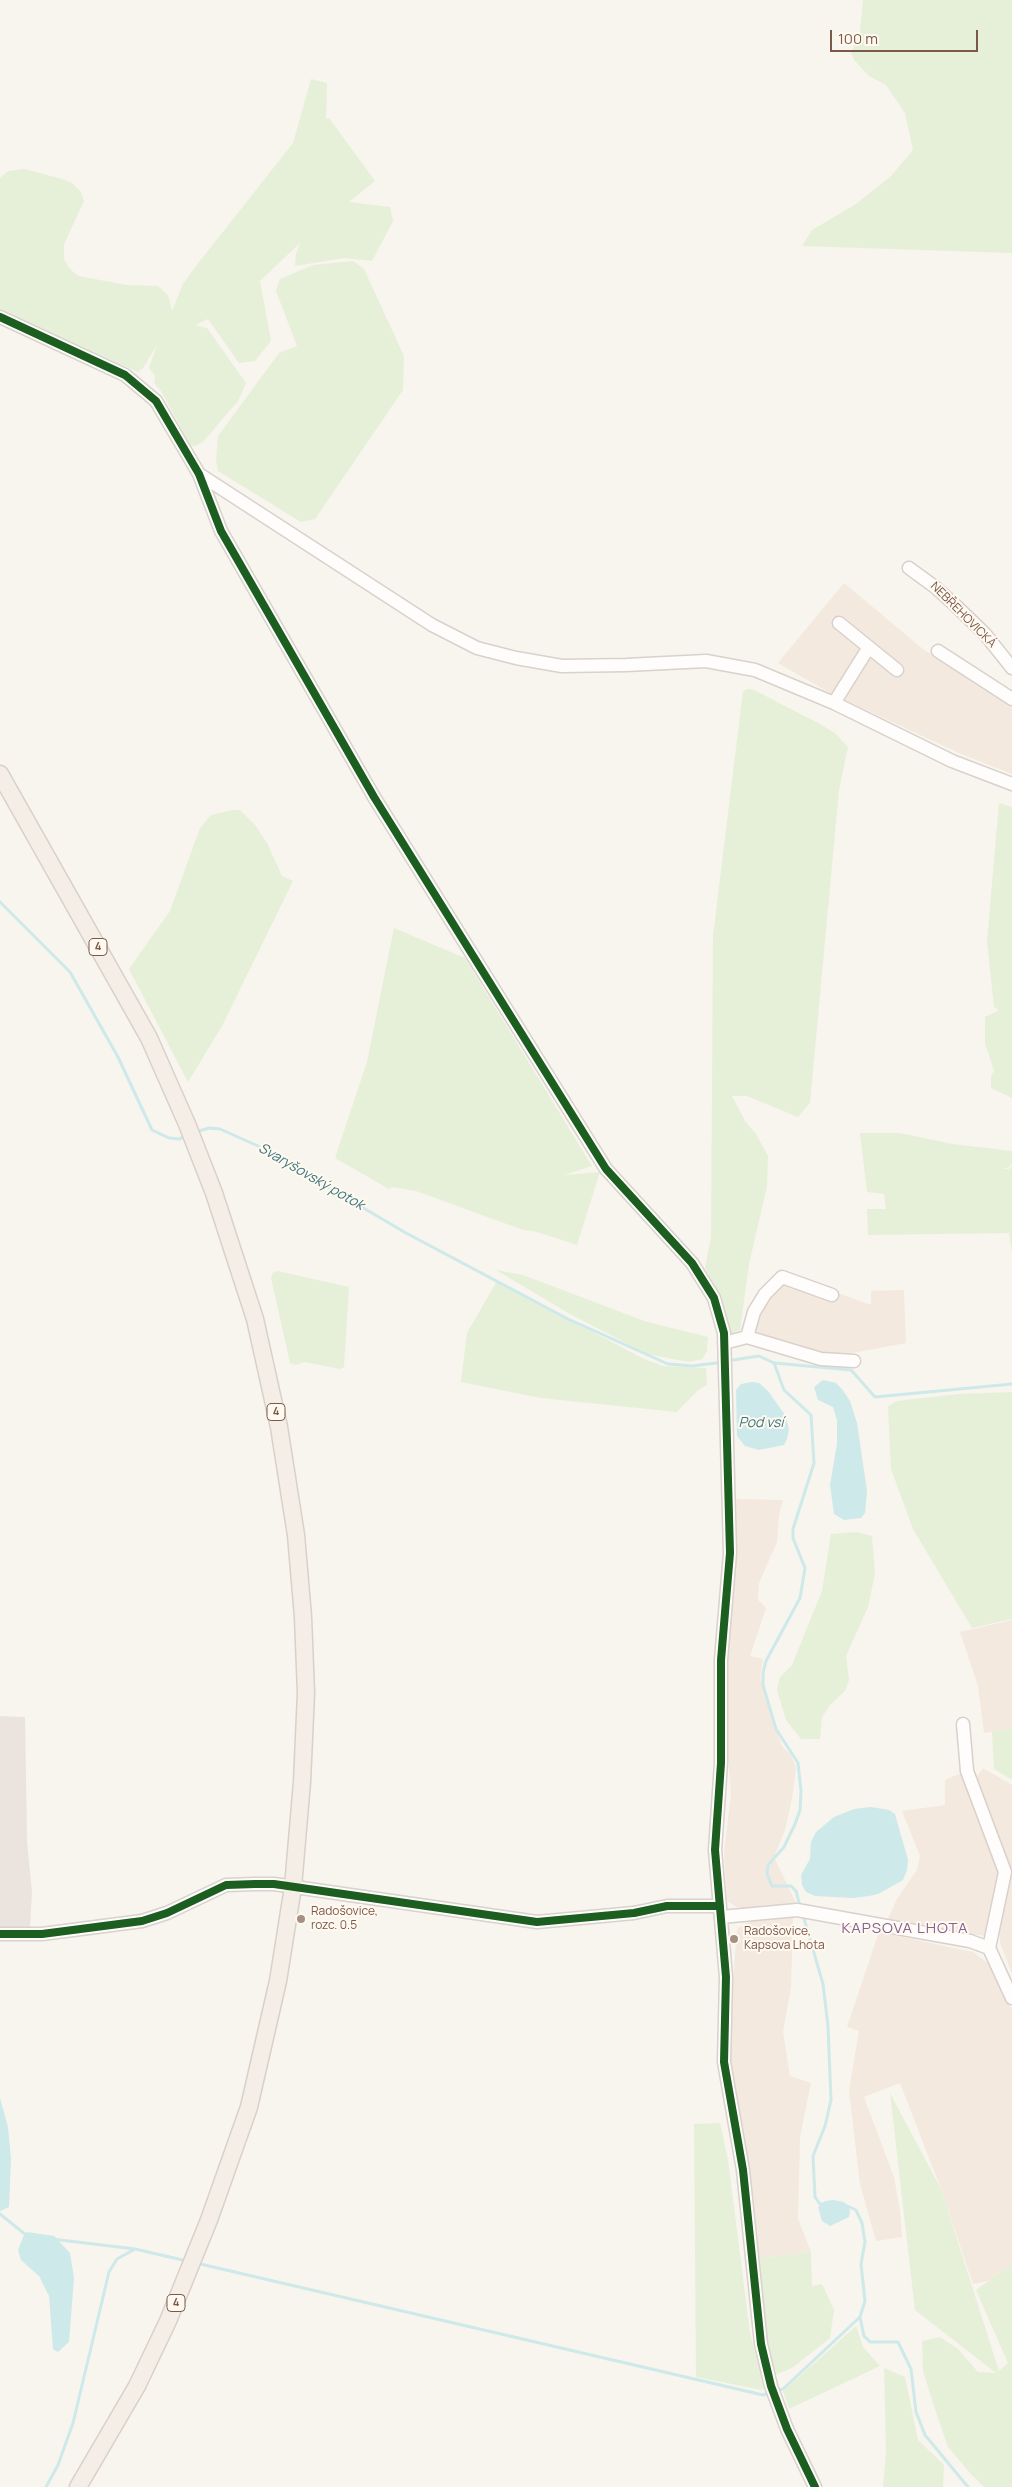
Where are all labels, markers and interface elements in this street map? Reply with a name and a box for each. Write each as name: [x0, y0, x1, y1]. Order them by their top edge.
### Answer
scale bar: [832, 20, 980, 52]
text: 100 m: [838, 28, 878, 49]
street label: NEBŘEHOVICKÁ: [927, 579, 999, 651]
road number: 4: [89, 939, 107, 956]
water label: Svaryšovský potok: [255, 1140, 367, 1214]
road number: 4: [267, 1404, 285, 1420]
water label: Pod vsí: [738, 1415, 784, 1431]
place label: Radošovice, rozc. 0.5: [311, 1905, 378, 1933]
marker: Radošovice, rozc. 0.5: [295, 1913, 307, 1925]
district label: KAPSOVA LHOTA: [840, 1920, 970, 1938]
place label: Radošovice, Kapsova Lhota: [744, 1925, 825, 1953]
marker: Radošovice, Kapsova Lhota: [728, 1933, 740, 1945]
road number: 4: [167, 2294, 185, 2312]

